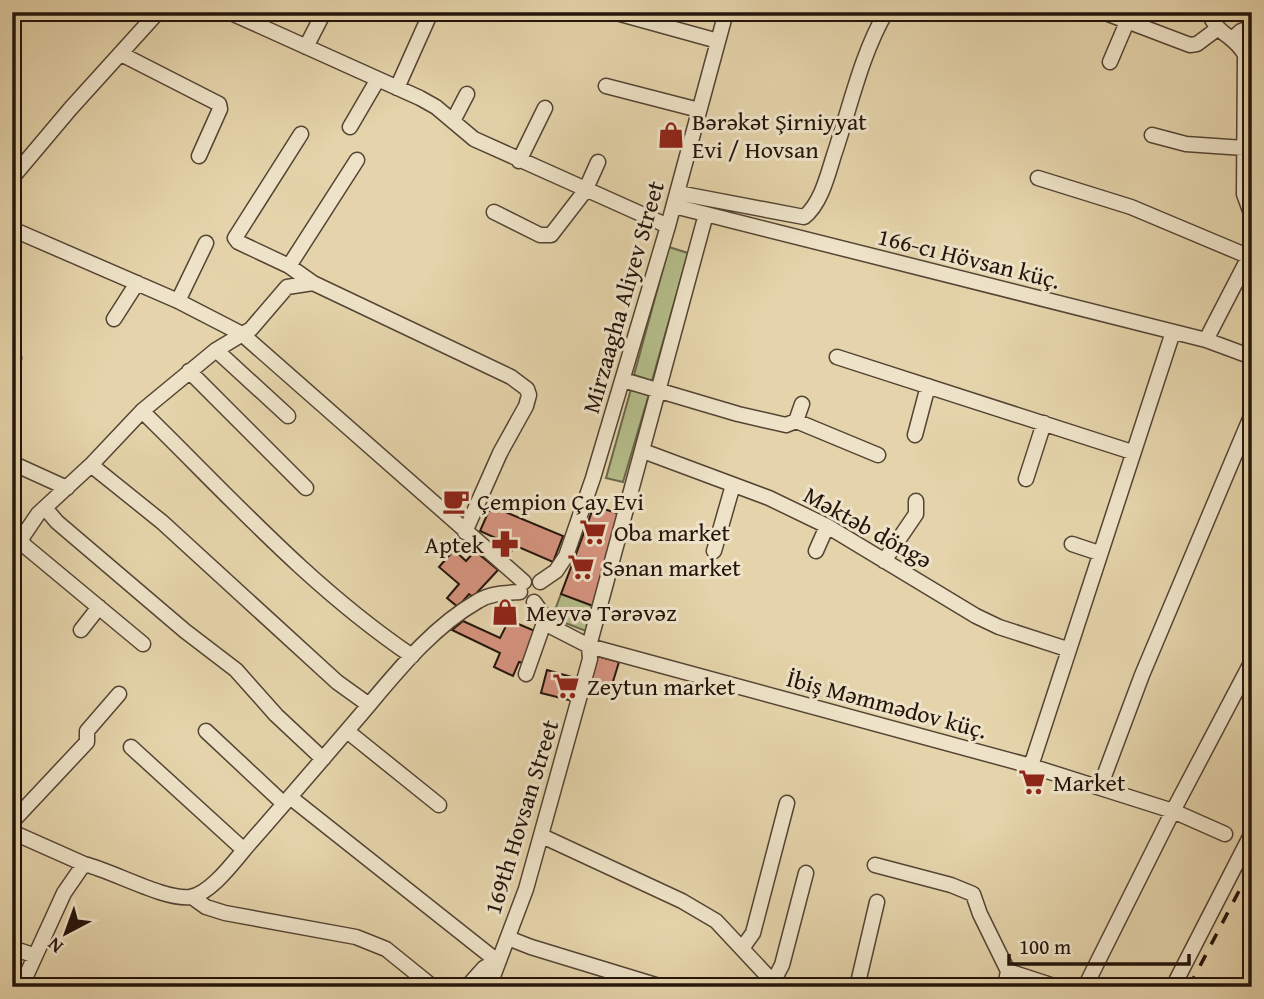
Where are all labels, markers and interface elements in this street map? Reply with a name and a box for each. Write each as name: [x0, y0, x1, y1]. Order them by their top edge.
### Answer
place label: Bərəkət Şirniyyat Evi / Hovsan: [692, 104, 867, 167]
shop icon: Bərəkət Şirniyyat Evi / Hovsan: [656, 120, 686, 150]
street label: Mirzaagha Aliyev Street: [573, 176, 673, 417]
street label: 166-cı Hövsan küç.: [874, 218, 1064, 298]
street label: Məktəb döngə: [797, 477, 939, 577]
place label: Çempion Çay Evi: [477, 484, 644, 519]
cafe icon: Çempion Çay Evi: [441, 486, 471, 516]
place label: Oba market: [614, 515, 730, 550]
supermarket icon: Oba market: [578, 517, 608, 547]
place label: Aptek: [425, 527, 485, 562]
pharmacy icon: Aptek: [490, 529, 520, 559]
place label: Sənan market: [602, 550, 741, 585]
supermarket icon: Sənan market: [566, 552, 596, 582]
place label: Meyvə Tərəvəz: [526, 595, 677, 630]
shop icon: Meyvə Tərəvəz: [490, 597, 520, 627]
street label: İbiş Məmmədov küç.: [783, 660, 991, 748]
place label: Zeytun market: [587, 669, 736, 704]
supermarket icon: Zeytun market: [551, 671, 581, 701]
street label: 169th Hovsan Street: [475, 715, 567, 919]
place label: Market: [1053, 765, 1126, 800]
supermarket icon: Market: [1017, 767, 1047, 797]
north arrow: [32, 898, 102, 968]
scale bar: [1009, 922, 1189, 966]
text: N: [41, 931, 69, 961]
text: 100 m: [1019, 931, 1071, 962]

